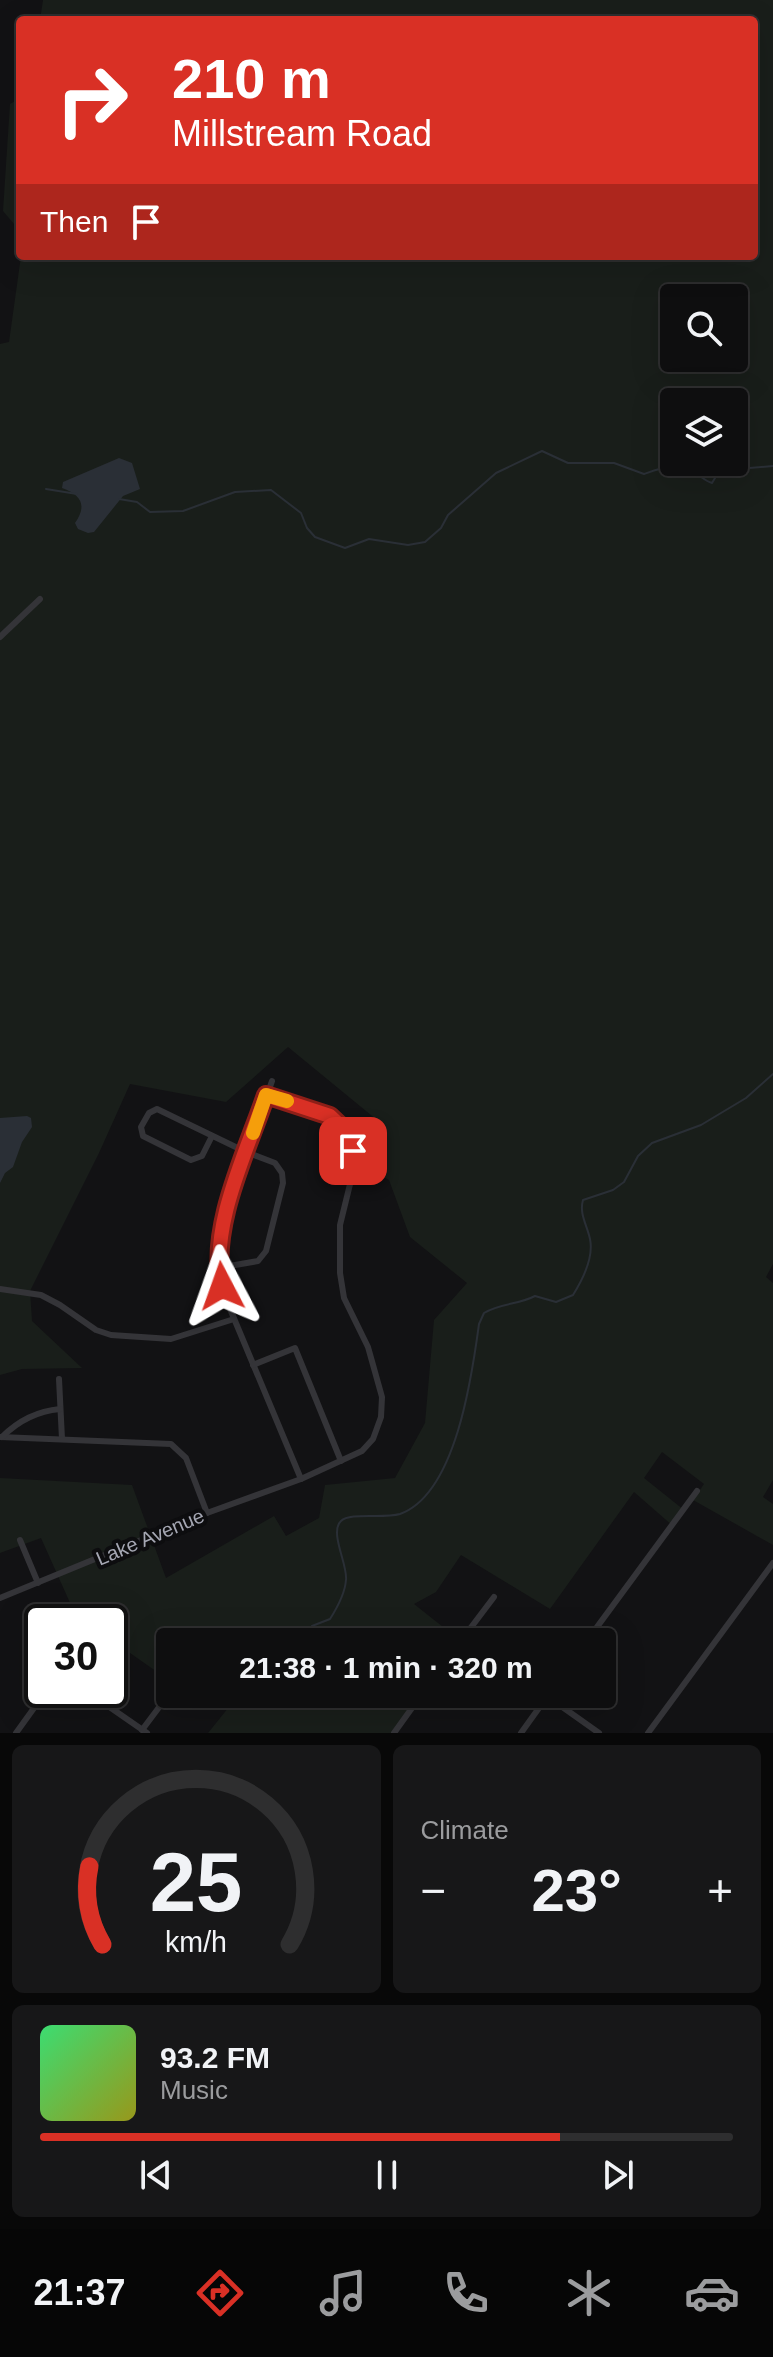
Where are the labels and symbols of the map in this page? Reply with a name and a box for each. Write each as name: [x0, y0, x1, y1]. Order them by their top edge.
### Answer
pin: [319, 1117, 387, 1185]
position arrow: [180, 1244, 264, 1328]
street label: Lake Avenue: [93, 1504, 207, 1570]
speed limit sign: 30: [24, 1604, 128, 1708]

